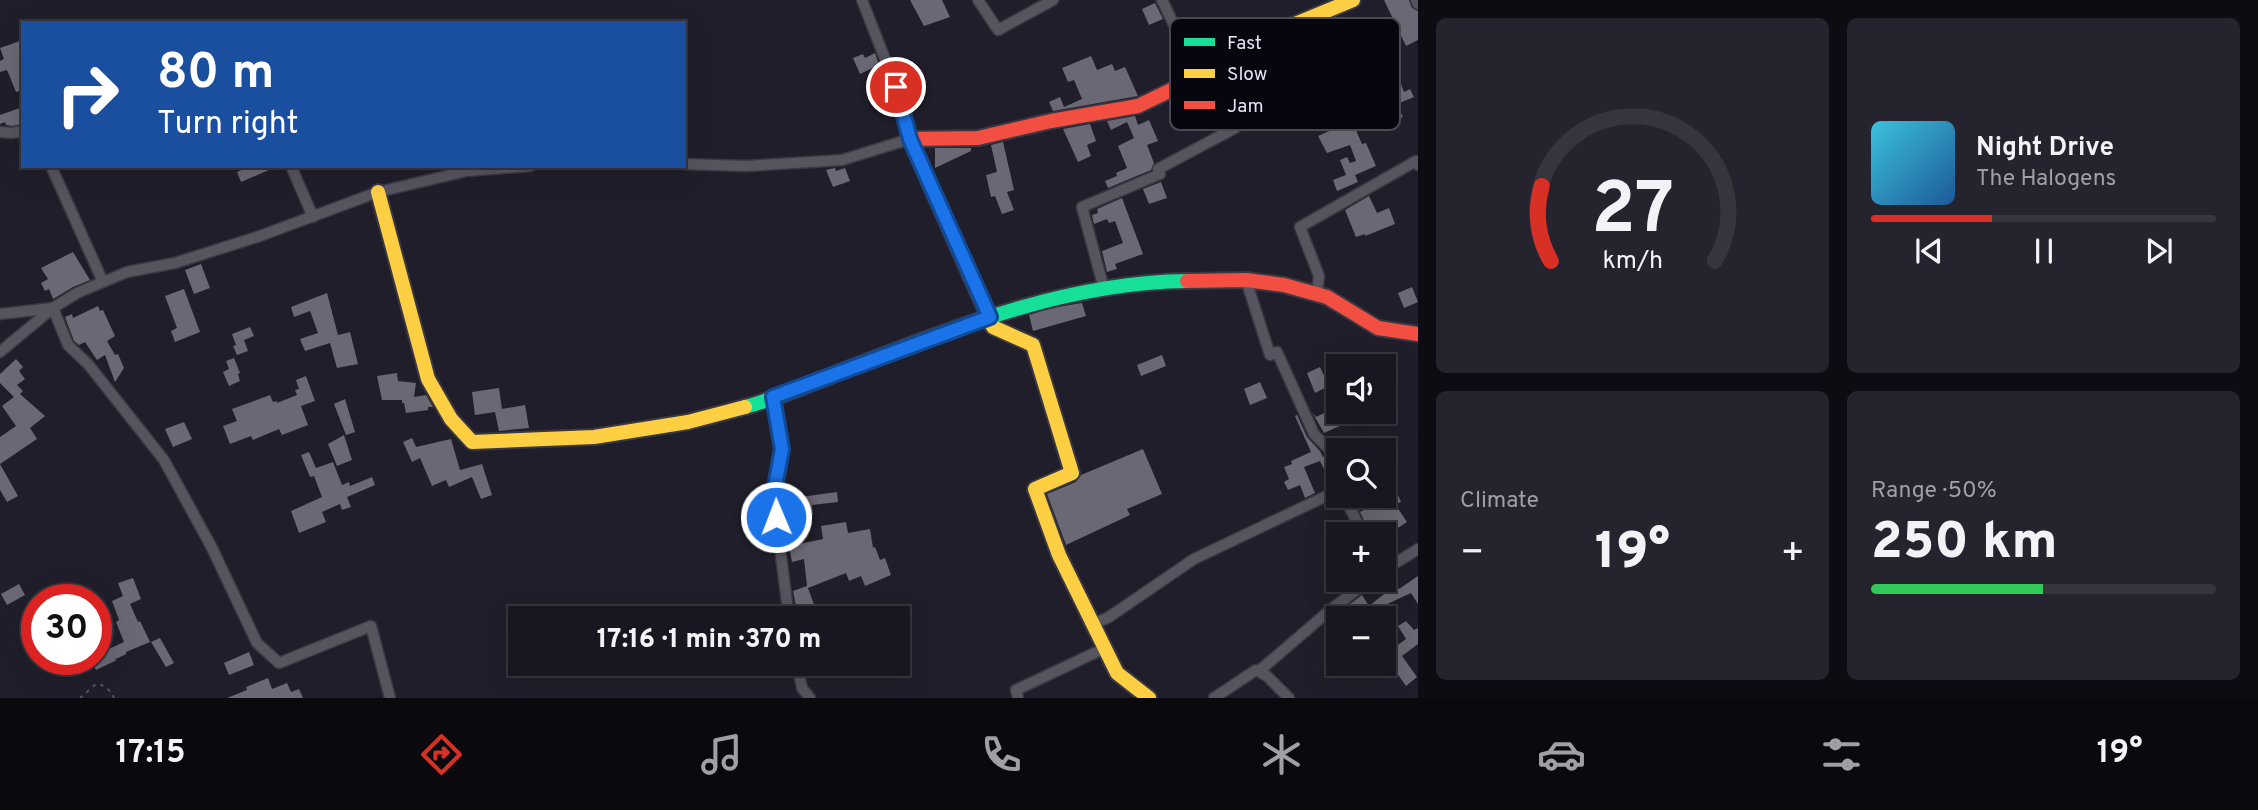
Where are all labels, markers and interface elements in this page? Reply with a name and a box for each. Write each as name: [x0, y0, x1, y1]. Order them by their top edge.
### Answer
legend: [1170, 18, 1400, 130]
text: Fast: [1227, 32, 1262, 56]
text: 80 m: [157, 44, 274, 106]
icon: right: [42, 49, 133, 140]
pin: [866, 57, 926, 117]
text: Slow: [1227, 63, 1267, 87]
icon: arrive: [877, 68, 915, 106]
text: Jam: [1227, 95, 1264, 119]
text: Turn right: [157, 105, 299, 145]
text: Night Drive: [1976, 132, 2114, 165]
text: The Halogens: [1976, 165, 2116, 194]
text: 27: [1591, 168, 1674, 260]
icon: previous: [1910, 232, 1948, 270]
icon: pause: [2025, 232, 2063, 270]
icon: next: [2140, 232, 2178, 270]
text: km/h: [1602, 246, 1663, 278]
map controls: [1326, 354, 1396, 676]
button: sound: [1326, 354, 1396, 424]
button: search: [1326, 438, 1396, 508]
text: Range · 50%: [1871, 477, 1997, 506]
position arrow: [739, 480, 813, 554]
text: Climate: [1460, 487, 1539, 516]
text: 250 km: [1871, 511, 2058, 577]
text: 19°: [1595, 521, 1670, 587]
button: +: [1326, 522, 1396, 592]
text: −: [1460, 530, 1485, 579]
text: +: [1780, 530, 1805, 579]
speed limit sign: 30: [21, 584, 112, 675]
button: −: [1326, 606, 1396, 676]
text: 17:16 · 1 min · 370 m: [597, 624, 821, 657]
icon: directions: [417, 730, 466, 779]
icon: music: [697, 730, 746, 779]
icon: phone: [977, 730, 1026, 779]
icon: climate: [1257, 730, 1306, 779]
icon: car: [1537, 730, 1586, 779]
icon: filters: [1817, 730, 1866, 779]
text: 17:15: [116, 734, 186, 774]
text: 19°: [2097, 734, 2142, 774]

